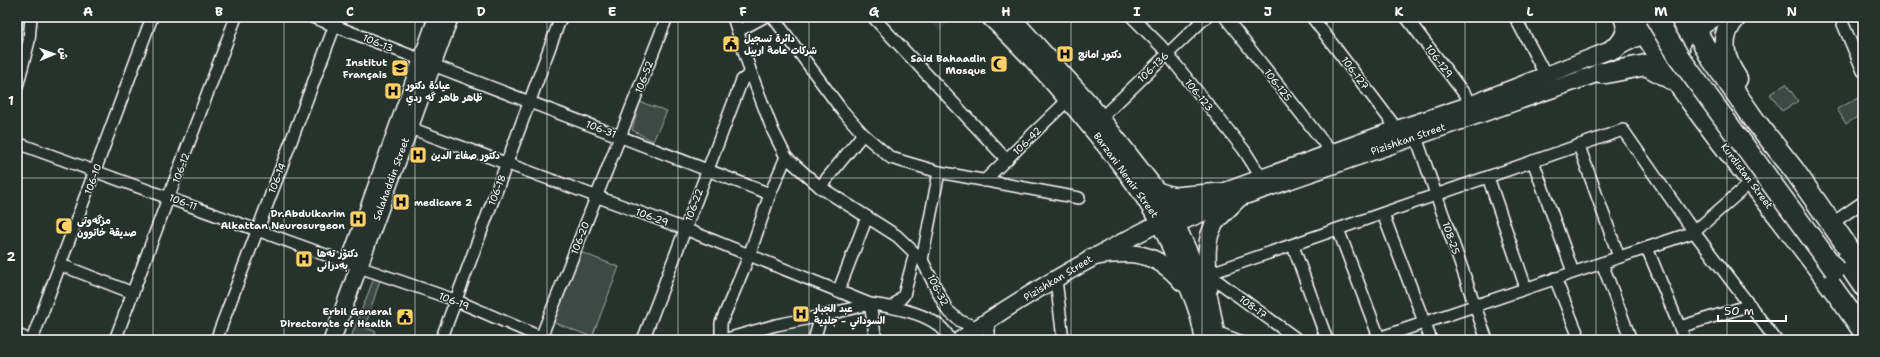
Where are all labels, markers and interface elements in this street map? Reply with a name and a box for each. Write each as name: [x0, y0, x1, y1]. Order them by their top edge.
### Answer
text: A: [83, 3, 93, 20]
text: B: [215, 3, 223, 20]
text: C: [346, 3, 354, 20]
text: D: [476, 3, 486, 20]
text: E: [608, 3, 617, 20]
text: F: [739, 3, 747, 20]
text: G: [869, 3, 880, 20]
text: H: [1001, 3, 1011, 20]
text: I: [1133, 3, 1141, 20]
text: J: [1264, 3, 1272, 20]
text: K: [1395, 3, 1404, 20]
text: L: [1526, 3, 1534, 20]
text: M: [1654, 3, 1668, 20]
text: N: [1787, 3, 1797, 20]
street label: 106-13: [361, 31, 395, 55]
place label: دائرة تسجيل شركات عامة اربيل: [744, 32, 817, 57]
north arrow: [34, 34, 74, 74]
public building icon: دائرة تسجيل شركات عامة اربيل: [721, 34, 741, 54]
street label: 106-129: [1422, 42, 1456, 80]
hospital icon: دكتور امانج: [1055, 44, 1075, 64]
text: ش: [56, 47, 71, 60]
place label: دكتور امانج: [1078, 48, 1122, 61]
street label: 106-136: [1135, 49, 1171, 85]
place label: Said Bahaadin Mosque: [910, 52, 986, 77]
mosque icon: Said Bahaadin Mosque: [989, 54, 1009, 74]
street label: 106-127: [1338, 54, 1372, 92]
place label: Institut Français: [343, 56, 387, 81]
school or university icon: Institut Français: [390, 58, 410, 78]
street label: 106-52: [632, 59, 656, 95]
street label: 106-125: [1261, 66, 1295, 104]
street label: 106-123: [1182, 76, 1216, 114]
place label: عيادة دكتور ظاهر طاهر گه ردي: [405, 79, 483, 106]
hospital icon: عيادة دكتور ظاهر طاهر گه ردي: [383, 81, 403, 101]
text: 1: [8, 92, 14, 109]
street label: 106-31: [584, 117, 618, 141]
street label: Pizishkan Street: [1369, 120, 1447, 158]
street label: 106-42: [1010, 124, 1044, 158]
street label: Barzani Nemir Street: [1091, 130, 1161, 220]
street label: Salahaddin Street: [370, 136, 412, 222]
street label: Kurdistan Street: [1718, 141, 1776, 211]
hospital icon: دكتور صفاء الدين: [408, 145, 428, 165]
place label: دكتور صفاء الدين: [431, 149, 500, 162]
street label: 106-12: [169, 151, 193, 185]
street label: 106-14: [265, 161, 289, 195]
street label: 106-10: [81, 162, 105, 196]
street label: 106-18: [485, 173, 509, 207]
street label: 106-22: [682, 187, 706, 223]
street label: 106-11: [167, 191, 199, 213]
hospital icon: medicare 2: [391, 192, 411, 212]
place label: medicare 2: [414, 196, 472, 209]
street label: 106-29: [634, 205, 670, 229]
place label: Dr.Abdulkarim Alkattan Neurosurgeon: [220, 207, 345, 232]
hospital icon: Dr.Abdulkarim Alkattan Neurosurgeon: [348, 209, 368, 229]
place label: مزگەوتی صديقة خاتوون: [77, 214, 137, 239]
mosque icon: مزگەوتی صديقة خاتوون: [54, 216, 74, 236]
street label: 106-20: [568, 220, 592, 256]
street label: 108-25: [1439, 220, 1463, 256]
place label: دکتۆر تەها بەدرانی: [317, 247, 358, 272]
text: 2: [6, 248, 16, 265]
hospital icon: دکتۆر تەها بەدرانی: [294, 249, 314, 269]
street label: Pizishkan Street: [1021, 252, 1095, 304]
street label: 106-32: [924, 272, 952, 308]
street label: 106-19: [437, 289, 471, 313]
street label: 108-17: [1236, 292, 1270, 322]
scale bar: [1718, 297, 1786, 323]
place label: عبد الجبار السوداني - جلدية: [813, 302, 885, 330]
text: 50 m: [1724, 303, 1754, 319]
hospital icon: عبد الجبار السوداني - جلدية: [791, 304, 811, 324]
place label: Erbil General Directorate of Health: [280, 305, 393, 330]
public building icon: Erbil General Directorate of Health: [395, 307, 415, 327]

